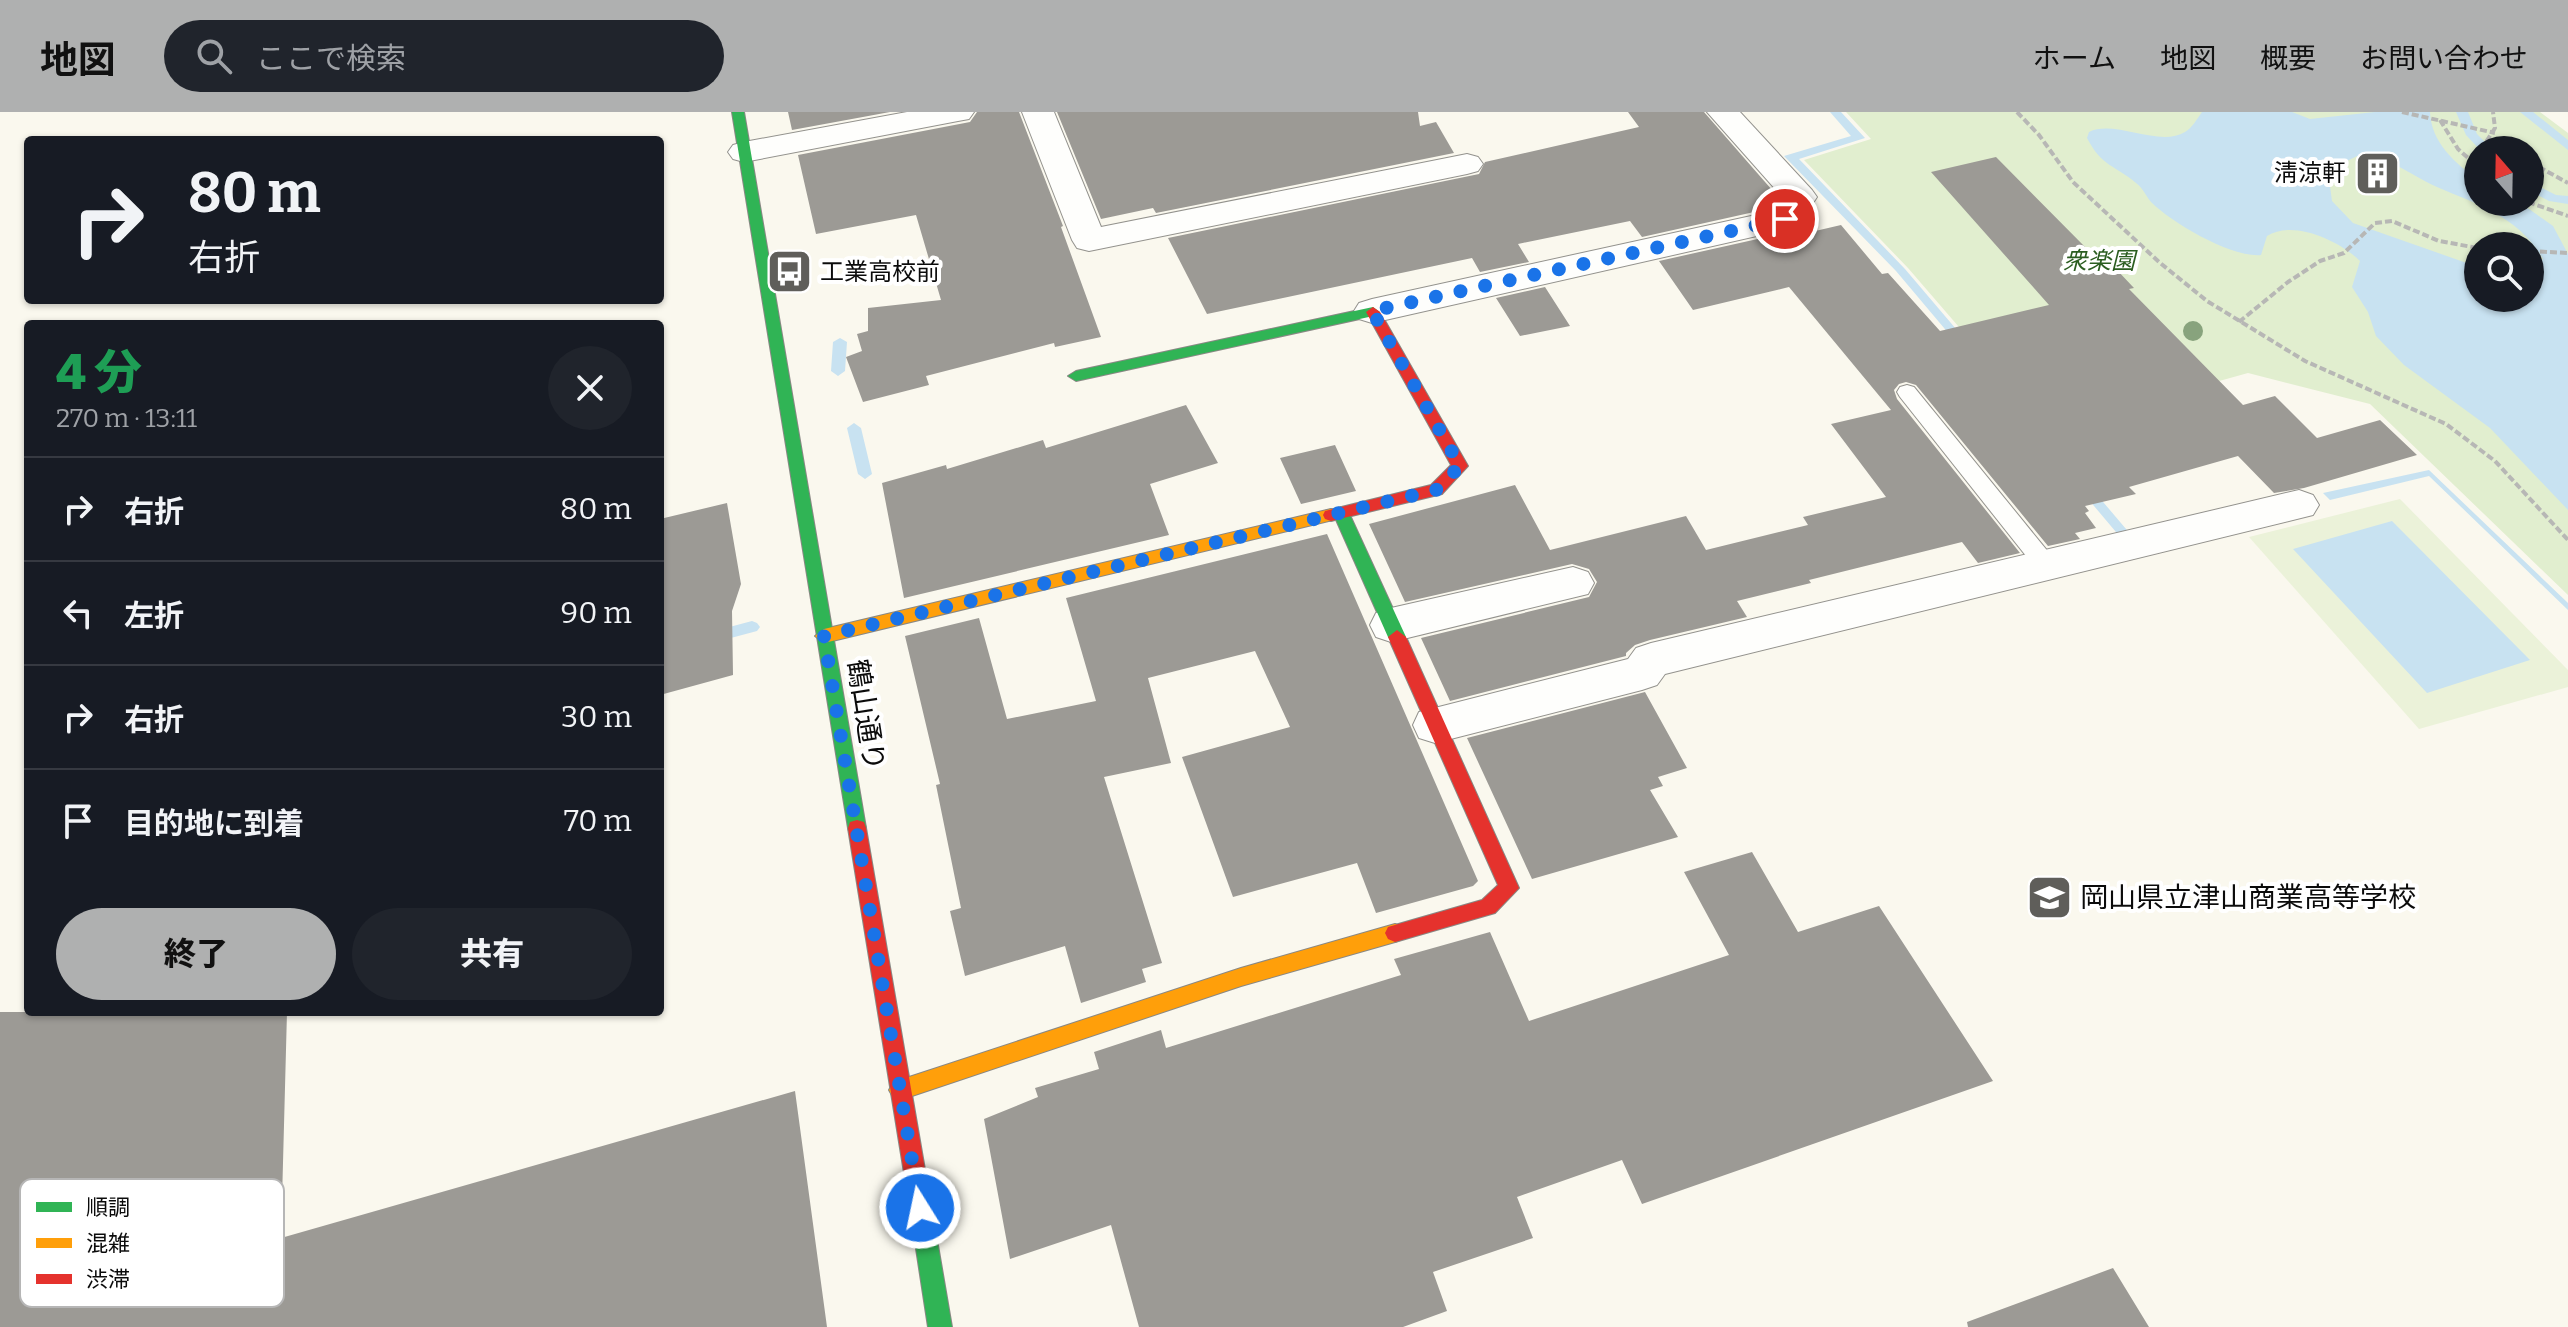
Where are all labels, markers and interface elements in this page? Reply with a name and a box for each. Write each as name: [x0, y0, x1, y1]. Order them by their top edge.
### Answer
search box: [164, 20, 724, 92]
icon: search: [192, 34, 236, 78]
text: 地図: [40, 37, 116, 83]
text: ここで検索: [256, 41, 406, 77]
text: ホーム: [2033, 42, 2116, 75]
text: 地図: [2160, 42, 2216, 75]
text: 概要: [2260, 42, 2316, 75]
text: お問い合わせ: [2360, 42, 2528, 75]
north arrow: [2464, 136, 2544, 216]
map controls: [2464, 136, 2544, 312]
building icon: 淸涼軒: [2353, 149, 2401, 197]
place label: 淸涼軒: [2274, 159, 2346, 187]
text: 80 m: [188, 160, 321, 227]
icon: right: [56, 168, 160, 272]
pin: [1751, 185, 1819, 253]
icon: arrive: [1763, 197, 1807, 241]
button: search: [2464, 232, 2544, 312]
text: 右折: [188, 236, 260, 280]
park label: 衆楽園: [2063, 247, 2138, 275]
bus stop icon: 工業高校前: [765, 248, 813, 296]
place label: 工業高校前: [820, 258, 940, 286]
text: 4 分: [56, 344, 142, 402]
button: close: [548, 346, 632, 430]
text: 270 m · 13:11: [56, 403, 197, 434]
icon: right: [56, 487, 100, 531]
text: 80 m: [560, 491, 632, 527]
text: 右折: [124, 494, 184, 530]
icon: left: [56, 591, 100, 635]
text: 90 m: [561, 595, 632, 631]
text: 左折: [124, 598, 184, 634]
street label: 鶴山通り: [841, 657, 891, 773]
icon: right: [56, 695, 100, 739]
text: 30 m: [561, 699, 632, 735]
text: 右折: [124, 702, 184, 738]
icon: arrive: [56, 799, 100, 843]
text: 70 m: [564, 803, 632, 839]
text: 目的地に到着: [124, 806, 304, 842]
school or university icon: 岡山県立津山商業高等学校: [2025, 873, 2073, 921]
place label: 岡山県立津山商業高等学校: [2080, 881, 2416, 914]
button: 終了: [56, 908, 336, 1000]
button: 共有: [352, 908, 632, 1000]
position arrow: [878, 1166, 962, 1250]
legend: [20, 1179, 284, 1307]
text: 順調: [86, 1194, 130, 1221]
text: 混雑: [86, 1230, 130, 1257]
text: 渋滞: [86, 1266, 130, 1293]

